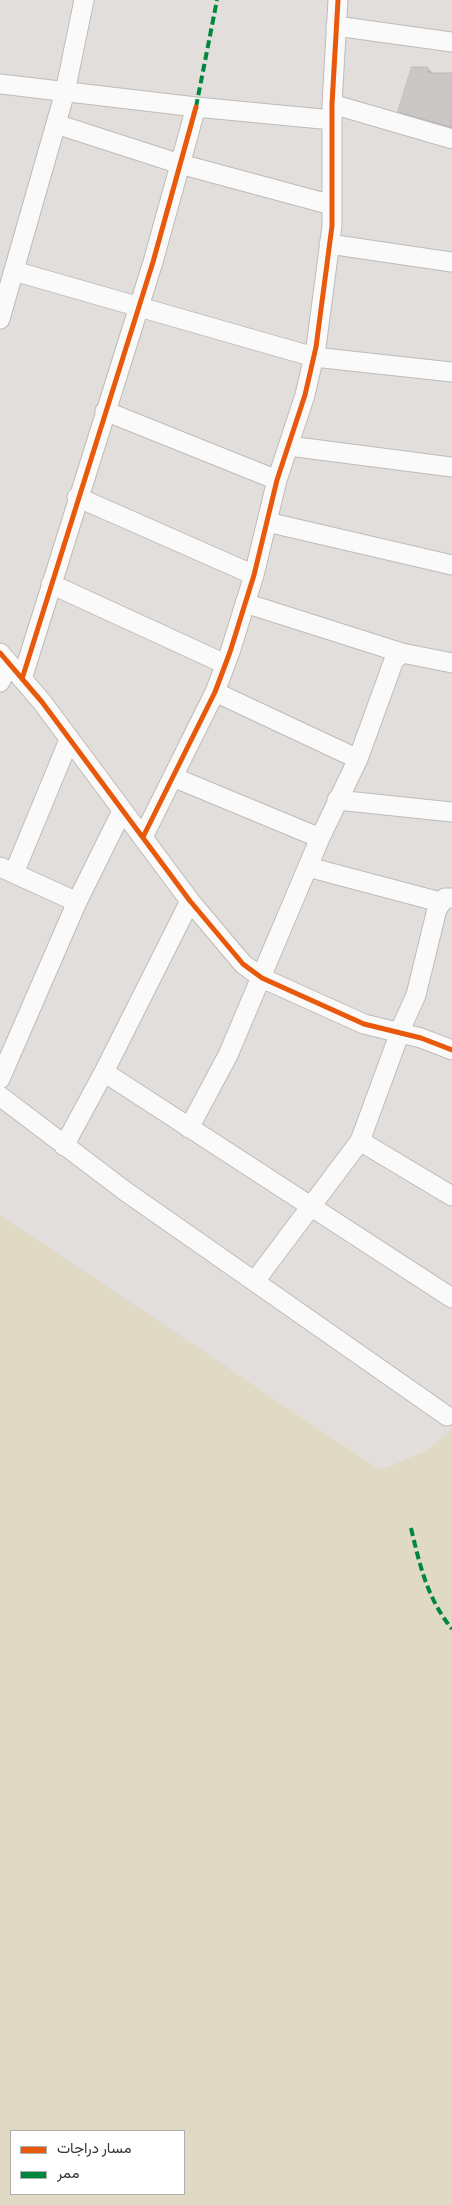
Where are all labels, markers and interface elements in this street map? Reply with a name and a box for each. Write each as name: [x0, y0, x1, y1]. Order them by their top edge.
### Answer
legend: [10, 2130, 185, 2195]
text: مسار دراجات: [57, 2138, 131, 2156]
text: ممر: [57, 2163, 79, 2181]

